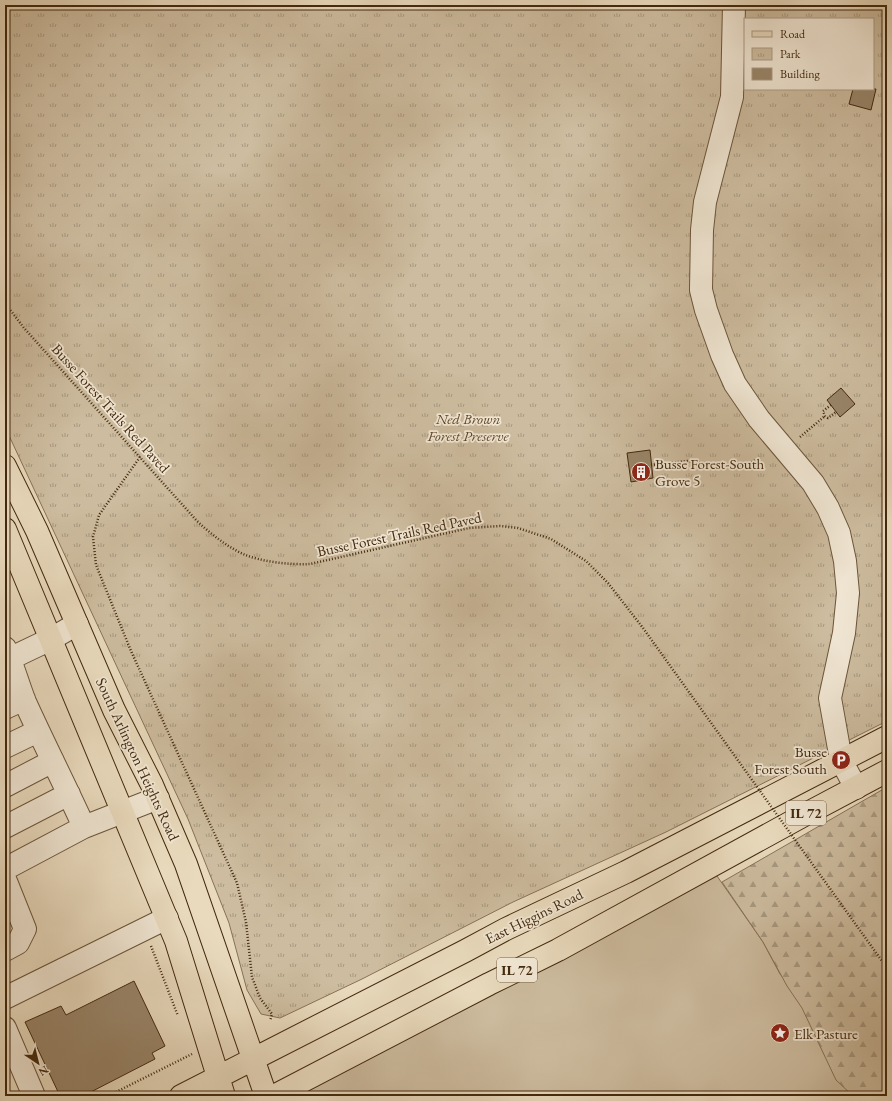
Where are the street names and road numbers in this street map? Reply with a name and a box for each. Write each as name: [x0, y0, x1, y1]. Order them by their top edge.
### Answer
street label: Busse Forest Trails Red Paved: [48, 339, 174, 477]
street label: Busse Forest Trails Red Paved: [315, 507, 483, 561]
street label: South Arlington Heights Road: [92, 674, 184, 844]
road number: IL 72: [786, 801, 826, 825]
street label: East Higgins Road: [482, 884, 586, 948]
road number: IL 72: [497, 958, 537, 982]

